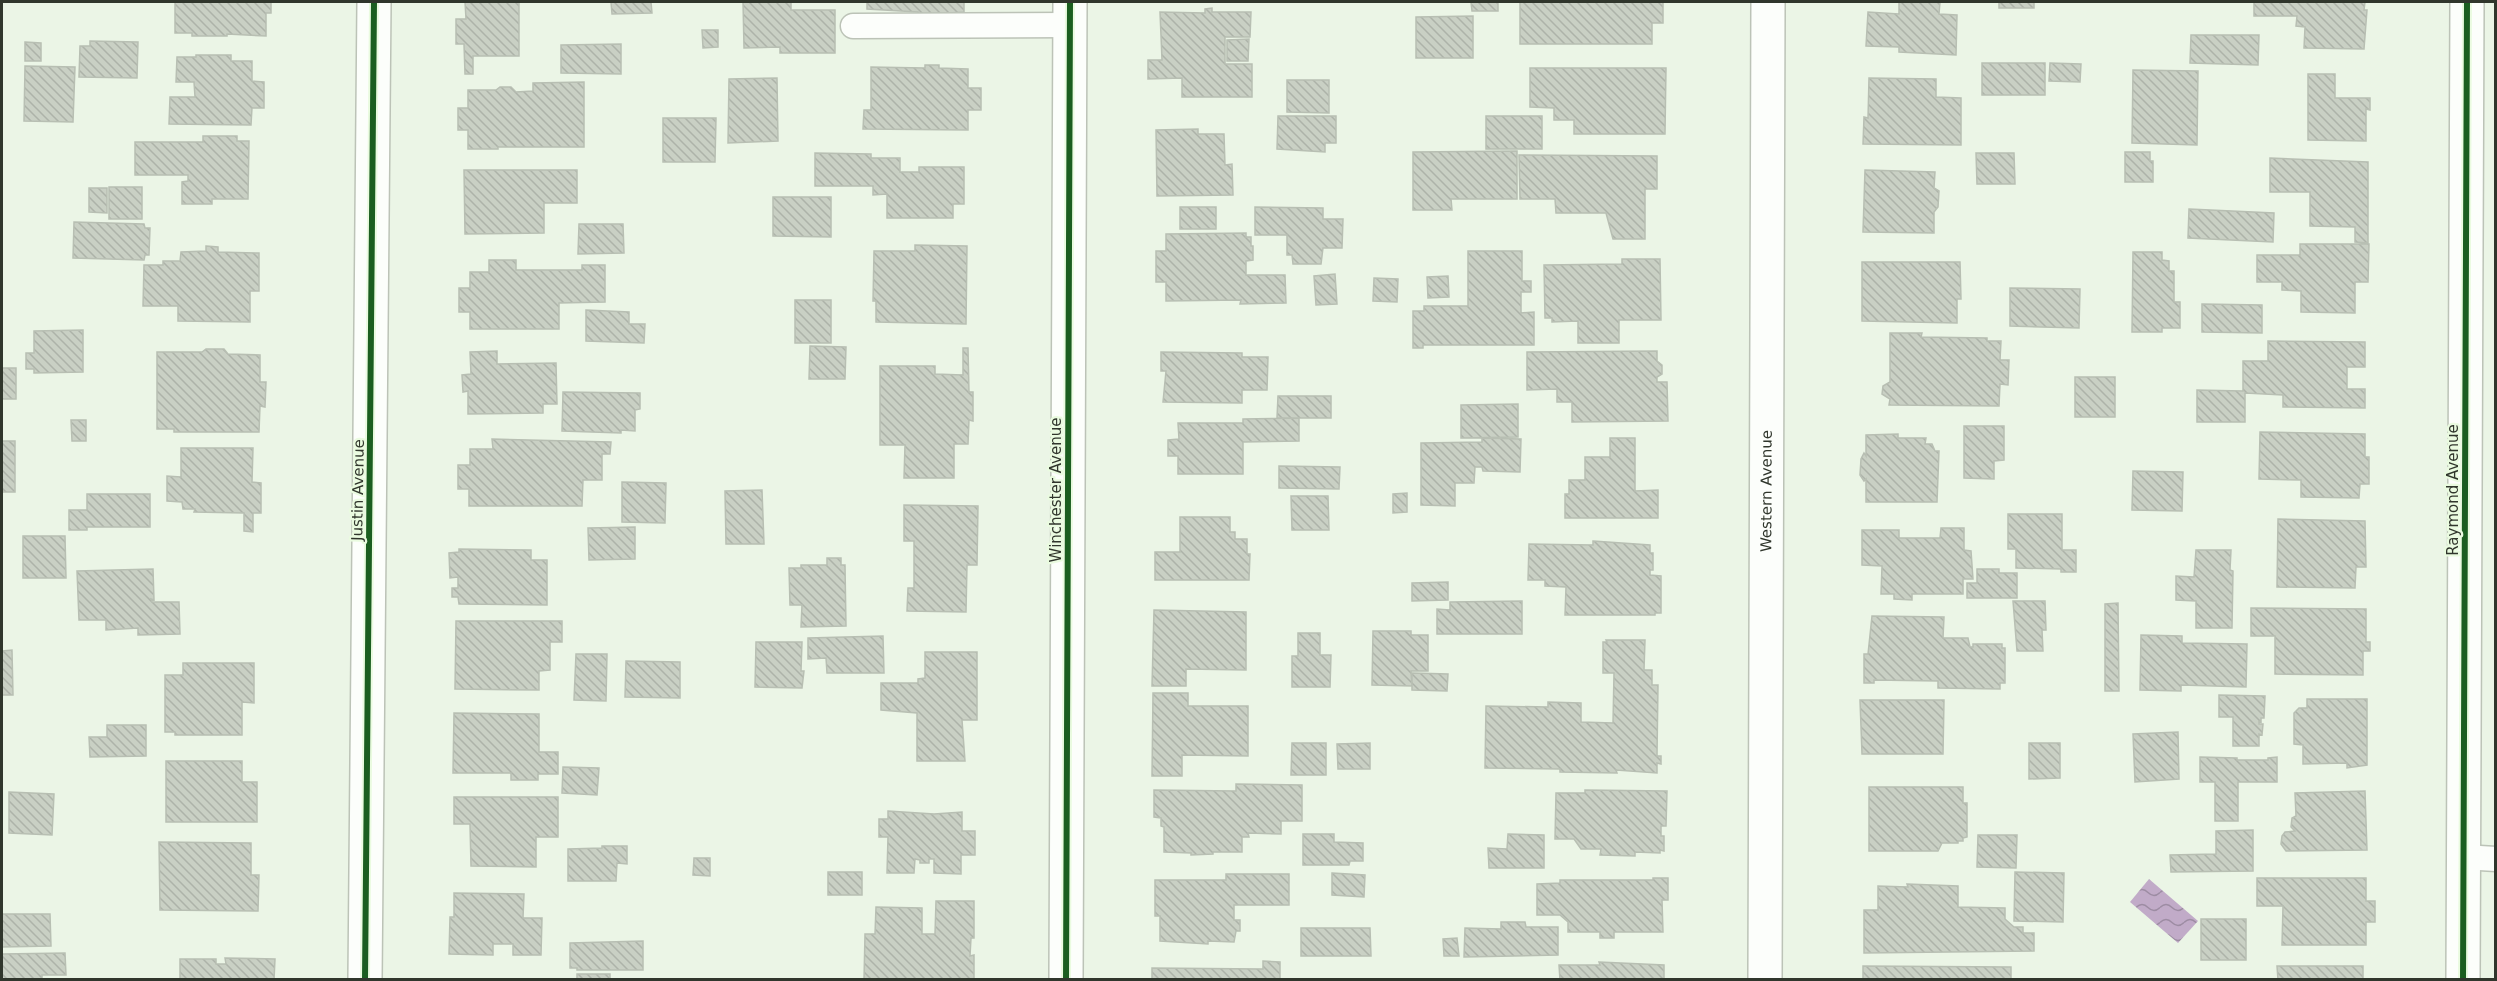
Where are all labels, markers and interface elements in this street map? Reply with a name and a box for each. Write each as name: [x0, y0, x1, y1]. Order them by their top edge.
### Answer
street label: Winchester Avenue: [1047, 418, 1065, 562]
street label: Raymond Avenue: [2444, 424, 2462, 556]
street label: Western Avenue: [1757, 430, 1776, 552]
street label: Justin Avenue: [348, 439, 368, 542]

